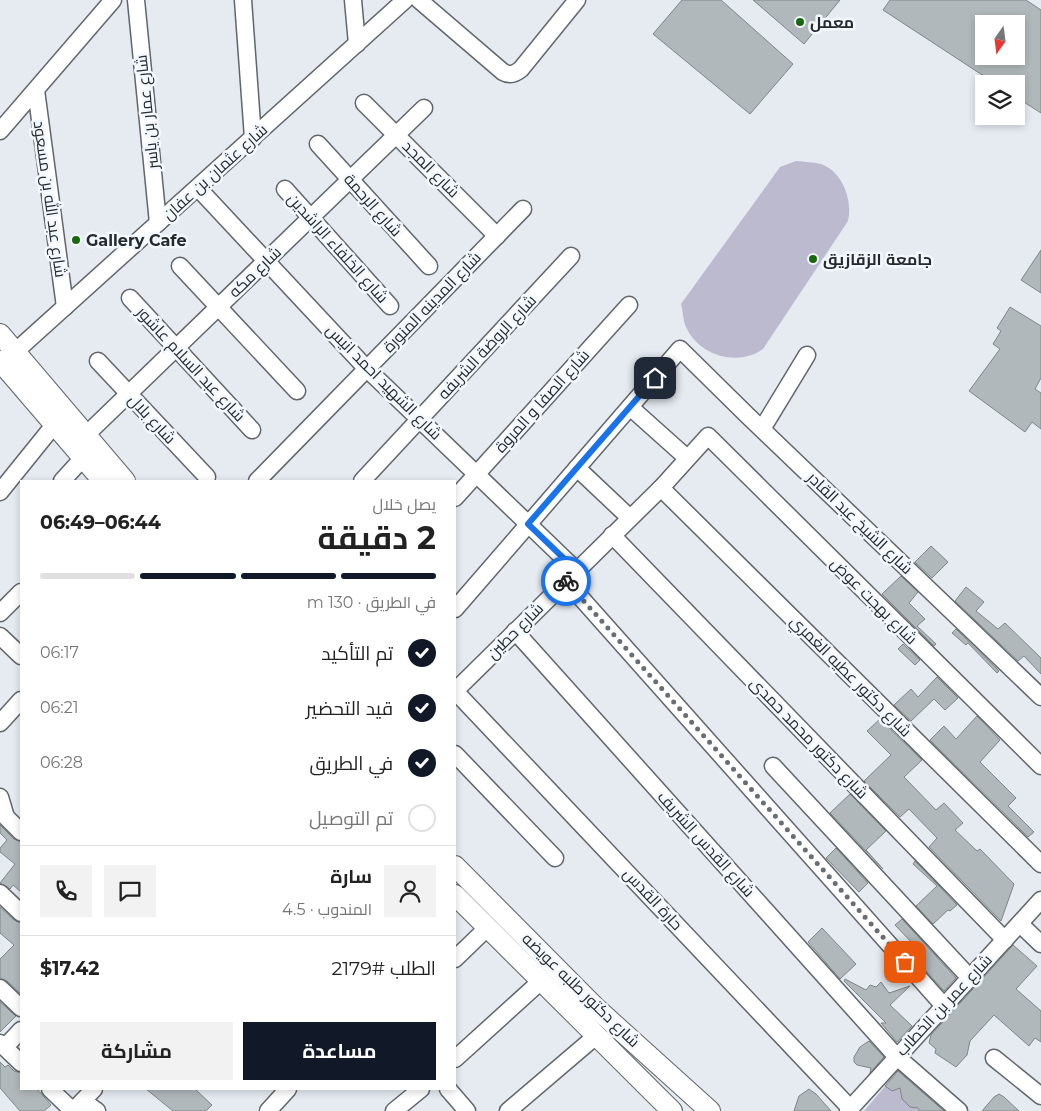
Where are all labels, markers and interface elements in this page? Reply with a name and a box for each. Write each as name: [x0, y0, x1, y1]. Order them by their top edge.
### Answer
place label: معمل: [810, 13, 854, 32]
north arrow: [975, 15, 1025, 65]
map controls: [975, 15, 1025, 125]
marker: معمل: [794, 16, 806, 28]
street label: شارع عمار بن ياسر: [132, 54, 165, 171]
button: layers: [975, 75, 1025, 125]
street label: شارع عبد الله بن مسعود: [28, 119, 71, 279]
street label: شارع عثمان بن عفان: [159, 120, 273, 226]
street label: شارع المجد: [397, 137, 463, 203]
street label: شارع الرحمة: [338, 170, 406, 242]
street label: شارع الخلفاء الراشدين: [282, 189, 392, 308]
place label: Gallery Cafe: [86, 231, 187, 250]
marker: Gallery Cafe: [70, 234, 82, 246]
street label: شارع مكه: [225, 243, 286, 303]
street label: شارع المدينه المنورة: [379, 248, 486, 358]
place label: جامعة الزقازيق: [823, 250, 932, 269]
marker: جامعة الزقازيق: [807, 253, 819, 265]
street label: شارع الروضة الشريفه: [434, 291, 542, 405]
street label: شارع عبد السلام عاشور: [131, 302, 249, 427]
street label: شارع الشهيد احمد انيس: [321, 320, 446, 445]
street label: شارع الصفا و المروة: [491, 346, 595, 458]
pin: [634, 357, 676, 399]
icon: home: [641, 364, 669, 392]
street label: شارع بلال: [123, 390, 180, 449]
street label: شارع الشيخ عبد القادر: [801, 467, 917, 580]
text: يصل خلال: [372, 495, 436, 514]
text: 06:44–06:49: [40, 511, 161, 534]
text: 2 دقيقة: [318, 518, 436, 557]
street label: شارع بهجت عوض: [825, 554, 921, 650]
courier: [541, 556, 591, 606]
icon: bike: [552, 567, 580, 595]
text: في الطريق · 130 m: [307, 593, 436, 612]
street label: شارع حطين: [483, 599, 549, 665]
street label: شارع دكتور عطيه الغمري: [784, 611, 916, 743]
icon: check: [408, 639, 436, 667]
text: تم التأكيد: [321, 642, 393, 665]
text: 06:17: [40, 643, 79, 662]
street label: شارع دكتور محمد حمدى: [745, 673, 872, 804]
icon: check: [408, 694, 436, 722]
text: قيد التحضير: [306, 697, 393, 720]
text: 06:21: [40, 698, 79, 717]
icon: check: [408, 749, 436, 777]
text: في الطريق: [310, 752, 393, 775]
text: 06:28: [40, 753, 83, 772]
street label: شارع القدس الشريف: [652, 787, 758, 902]
text: تم التوصيل: [309, 807, 393, 830]
street label: حارة القدس: [619, 864, 687, 935]
button: phone: [40, 865, 92, 917]
button: chat: [104, 865, 156, 917]
text: سارة: [330, 865, 372, 888]
button: person: [384, 865, 436, 917]
text: المندوب · 4.5: [282, 900, 372, 919]
street label: شارع دكتور طلبه عويضه: [517, 929, 644, 1052]
pin: [884, 941, 926, 983]
icon: bag: [891, 948, 919, 976]
street label: شارع عمر بن الخطاب: [892, 950, 997, 1061]
text: $17.42: [40, 957, 100, 980]
text: الطلب #2179: [331, 957, 436, 980]
button: مشاركة: [40, 1022, 233, 1080]
button: مساعدة: [243, 1022, 436, 1080]

